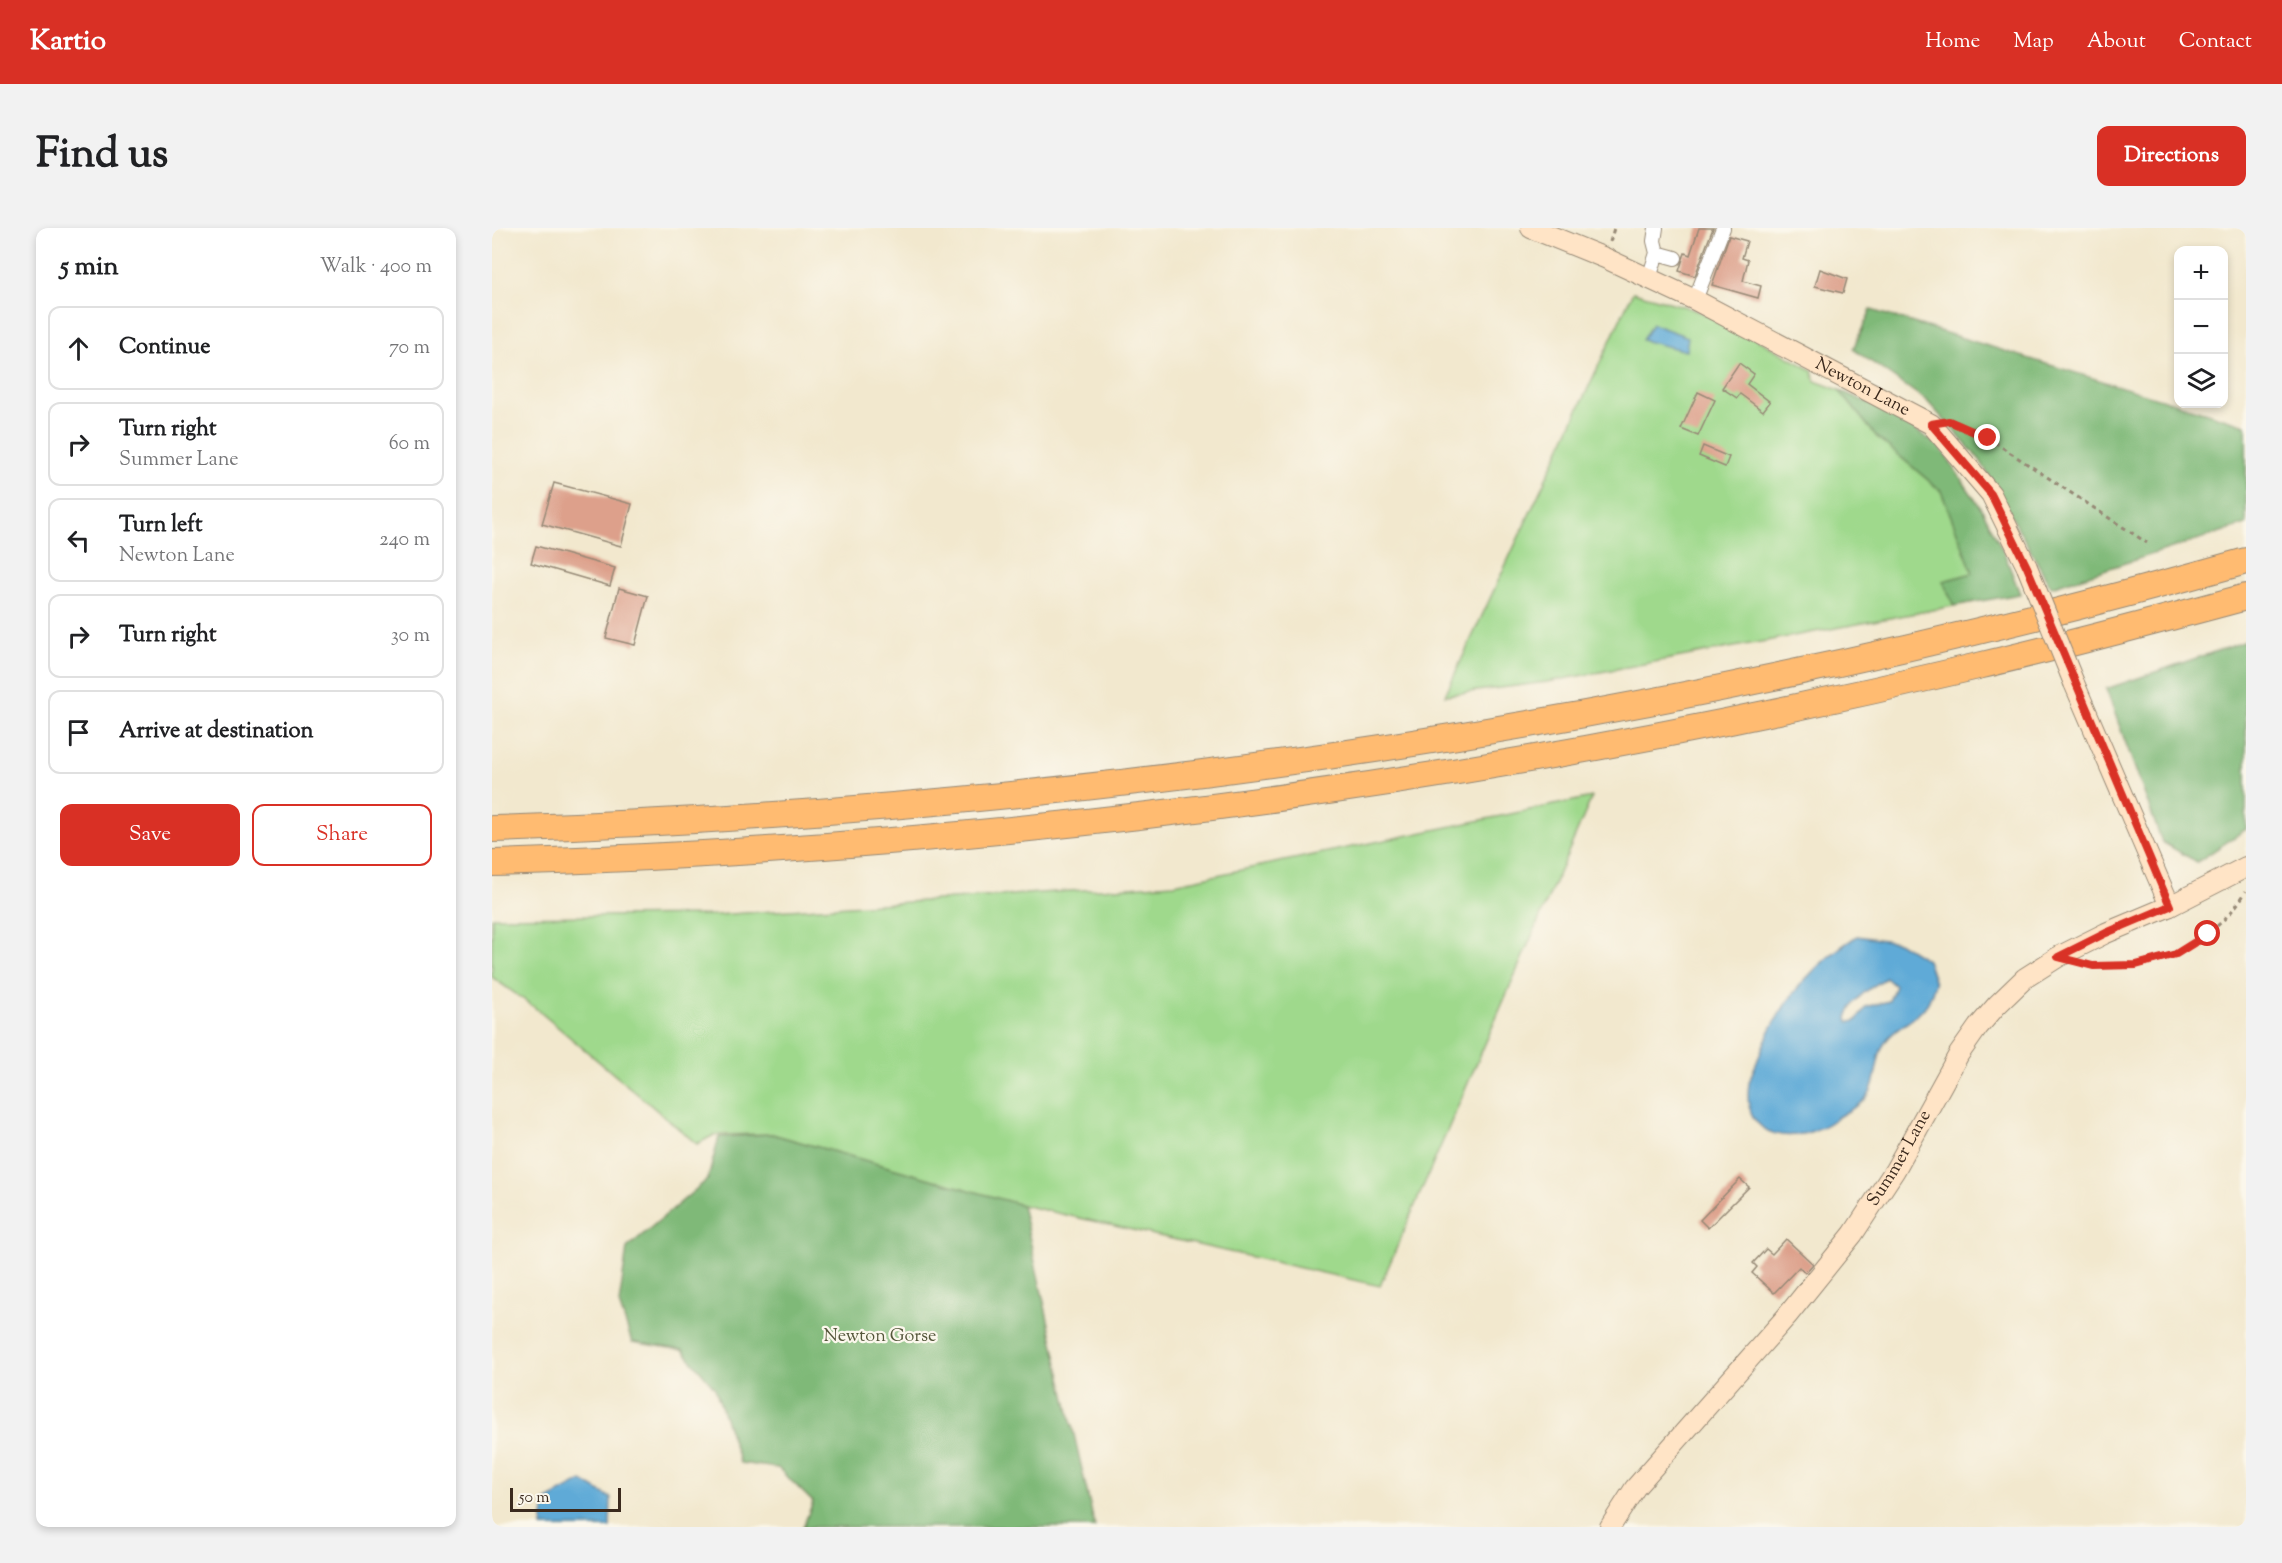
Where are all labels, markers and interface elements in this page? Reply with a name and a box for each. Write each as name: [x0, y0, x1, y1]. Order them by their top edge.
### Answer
text: Kartio: [30, 22, 106, 62]
text: Home: [1925, 27, 1980, 57]
text: Map: [2013, 27, 2054, 57]
text: About: [2087, 27, 2146, 57]
text: Contact: [2179, 27, 2252, 57]
text: Find us: [36, 126, 168, 186]
button: Directions: [2097, 126, 2246, 186]
map controls: [2174, 246, 2228, 408]
button: +: [2174, 246, 2228, 300]
text: 5 min: [60, 249, 119, 286]
text: Walk · 400 m: [320, 253, 432, 282]
button: −: [2174, 300, 2228, 354]
icon: ahead: [62, 332, 95, 365]
text: Continue: [119, 332, 210, 364]
text: 70 m: [389, 334, 430, 363]
street label: Newton Lane: [1810, 352, 1914, 424]
button: layers: [2174, 354, 2228, 408]
text: Turn right: [119, 414, 216, 446]
route end: [1974, 424, 2000, 450]
icon: right: [62, 428, 95, 461]
text: 60 m: [389, 430, 430, 459]
text: Summer Lane: [119, 446, 239, 475]
text: Turn left: [119, 510, 202, 542]
icon: left: [62, 524, 95, 557]
text: 240 m: [379, 526, 430, 555]
text: Newton Lane: [119, 542, 235, 571]
icon: right: [62, 620, 95, 653]
text: Turn right: [119, 620, 216, 652]
text: 30 m: [391, 622, 430, 651]
icon: arrive: [62, 716, 95, 749]
text: Arrive at destination: [119, 716, 314, 748]
button: Save: [60, 804, 240, 866]
button: Share: [252, 804, 432, 866]
route start: [2194, 920, 2220, 946]
street label: Summer Lane: [1861, 1106, 1938, 1212]
park label: Newton Gorse: [824, 1324, 936, 1350]
scale bar: [510, 1485, 621, 1512]
text: 50 m: [519, 1487, 550, 1510]

